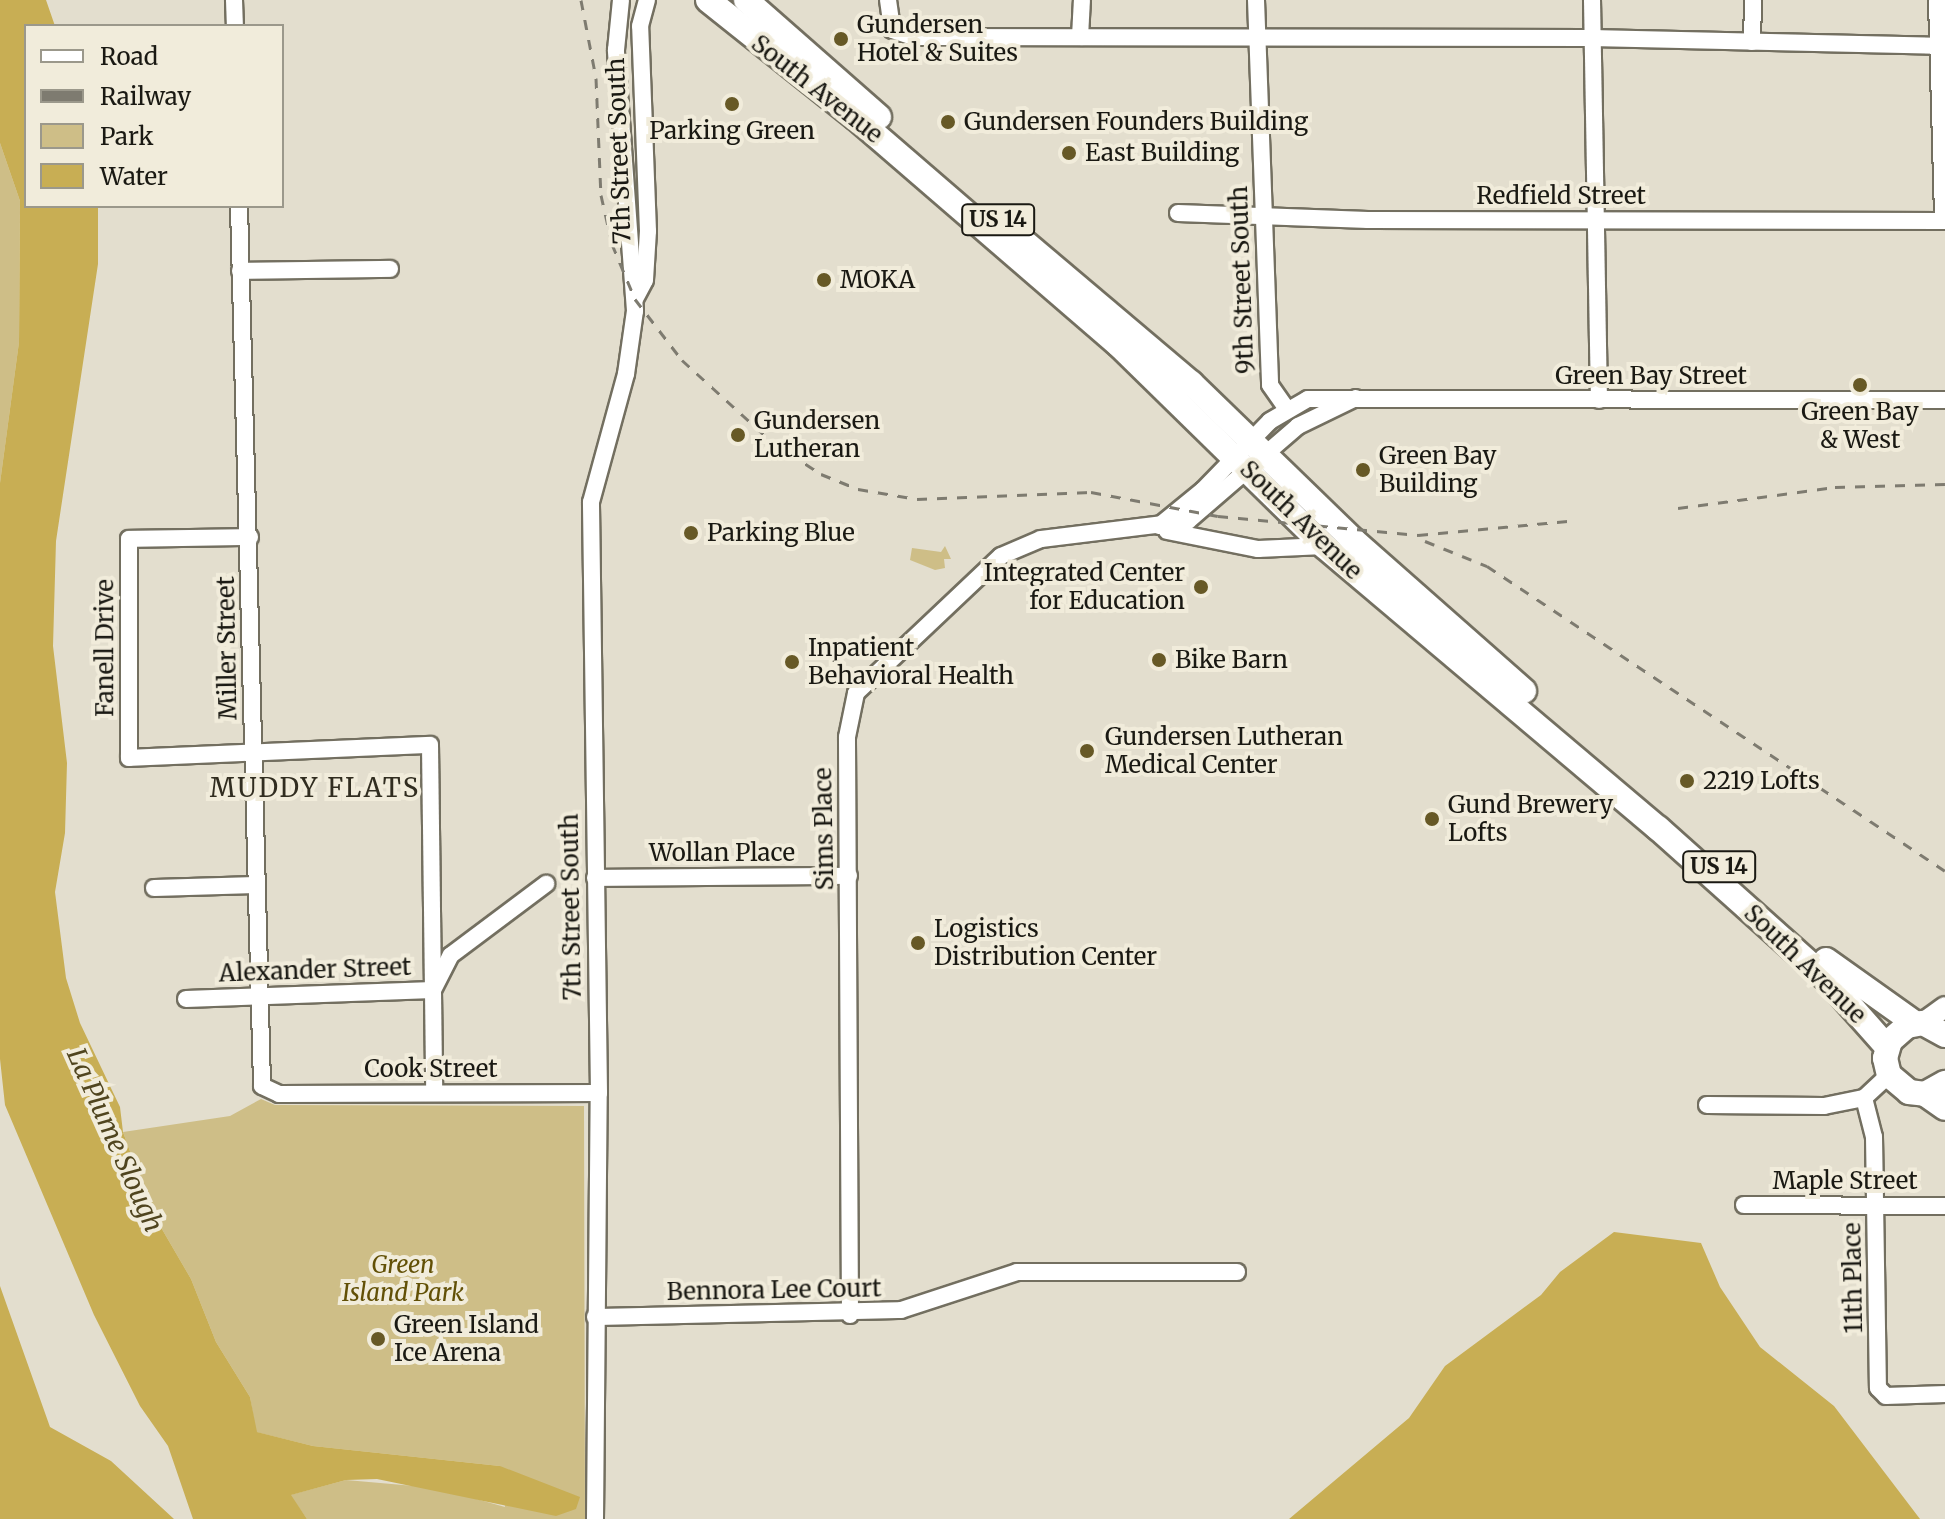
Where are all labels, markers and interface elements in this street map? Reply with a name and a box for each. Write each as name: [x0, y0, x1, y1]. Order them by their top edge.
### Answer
place label: Gundersen Hotel & Suites: [857, 11, 1018, 67]
legend: [24, 24, 284, 208]
street label: South Avenue: [746, 29, 888, 149]
marker: Gundersen Hotel & Suites: [832, 30, 850, 48]
text: Road: [100, 41, 158, 72]
street label: 7th Street South: [601, 57, 637, 245]
text: Railway: [100, 81, 191, 112]
marker: Parking Green: [723, 95, 741, 113]
place label: Gundersen Founders Building: [964, 108, 1308, 136]
marker: Gundersen Founders Building: [939, 113, 957, 131]
place label: Parking Green: [649, 117, 815, 145]
text: Park: [100, 121, 153, 152]
place label: East Building: [1085, 139, 1239, 167]
marker: East Building: [1060, 144, 1078, 162]
text: Water: [100, 161, 168, 192]
street label: Redfield Street: [1476, 182, 1646, 210]
street label: 9th Street South: [1224, 186, 1260, 374]
road number: US 14: [960, 202, 1036, 238]
place label: MOKA: [840, 266, 915, 294]
marker: MOKA: [815, 271, 833, 289]
street label: Green Bay Street: [1555, 362, 1747, 390]
marker: Green Bay & West: [1851, 376, 1869, 394]
place label: Green Bay & West: [1801, 398, 1919, 454]
place label: Gundersen Lutheran: [754, 407, 880, 463]
marker: Gundersen Lutheran: [729, 426, 747, 444]
place label: Green Bay Building: [1379, 442, 1496, 498]
street label: South Avenue: [1234, 455, 1368, 585]
marker: Green Bay Building: [1354, 461, 1372, 479]
place label: Parking Blue: [707, 519, 855, 547]
marker: Parking Blue: [682, 524, 700, 542]
place label: Integrated Center for Education: [984, 559, 1185, 615]
street label: Miller Street: [211, 576, 243, 720]
marker: Integrated Center for Education: [1192, 578, 1210, 596]
street label: Fanell Drive: [91, 579, 119, 717]
place label: Inpatient Behavioral Health: [808, 634, 1014, 690]
place label: Bike Barn: [1175, 646, 1288, 674]
marker: Bike Barn: [1150, 651, 1168, 669]
marker: Inpatient Behavioral Health: [783, 653, 801, 671]
place label: Gundersen Lutheran Medical Center: [1105, 723, 1343, 779]
marker: Gundersen Lutheran Medical Center: [1076, 740, 1098, 762]
street label: Sims Place: [809, 767, 839, 891]
place label: 2219 Lofts: [1703, 767, 1820, 795]
district label: MUDDY FLATS: [210, 772, 420, 804]
marker: 2219 Lofts: [1678, 772, 1696, 790]
place label: Gund Brewery Lofts: [1448, 791, 1613, 847]
marker: Gund Brewery Lofts: [1423, 810, 1441, 828]
street label: 7th Street South: [555, 813, 587, 1001]
street label: Wollan Place: [649, 839, 795, 867]
road number: US 14: [1681, 849, 1757, 885]
street label: South Avenue: [1738, 899, 1872, 1029]
place label: Logistics Distribution Center: [934, 915, 1157, 971]
marker: Logistics Distribution Center: [909, 934, 927, 952]
street label: Alexander Street: [218, 952, 412, 988]
water label: La Plume Slough: [61, 1043, 169, 1237]
street label: Cook Street: [364, 1055, 498, 1083]
street label: Maple Street: [1772, 1167, 1918, 1195]
street label: 11th Place: [1838, 1222, 1868, 1334]
park label: Green Island Park: [342, 1251, 464, 1307]
street label: Bennora Lee Court: [666, 1274, 882, 1306]
place label: Green Island Ice Arena: [394, 1311, 539, 1367]
marker: Green Island Ice Arena: [369, 1330, 387, 1348]

